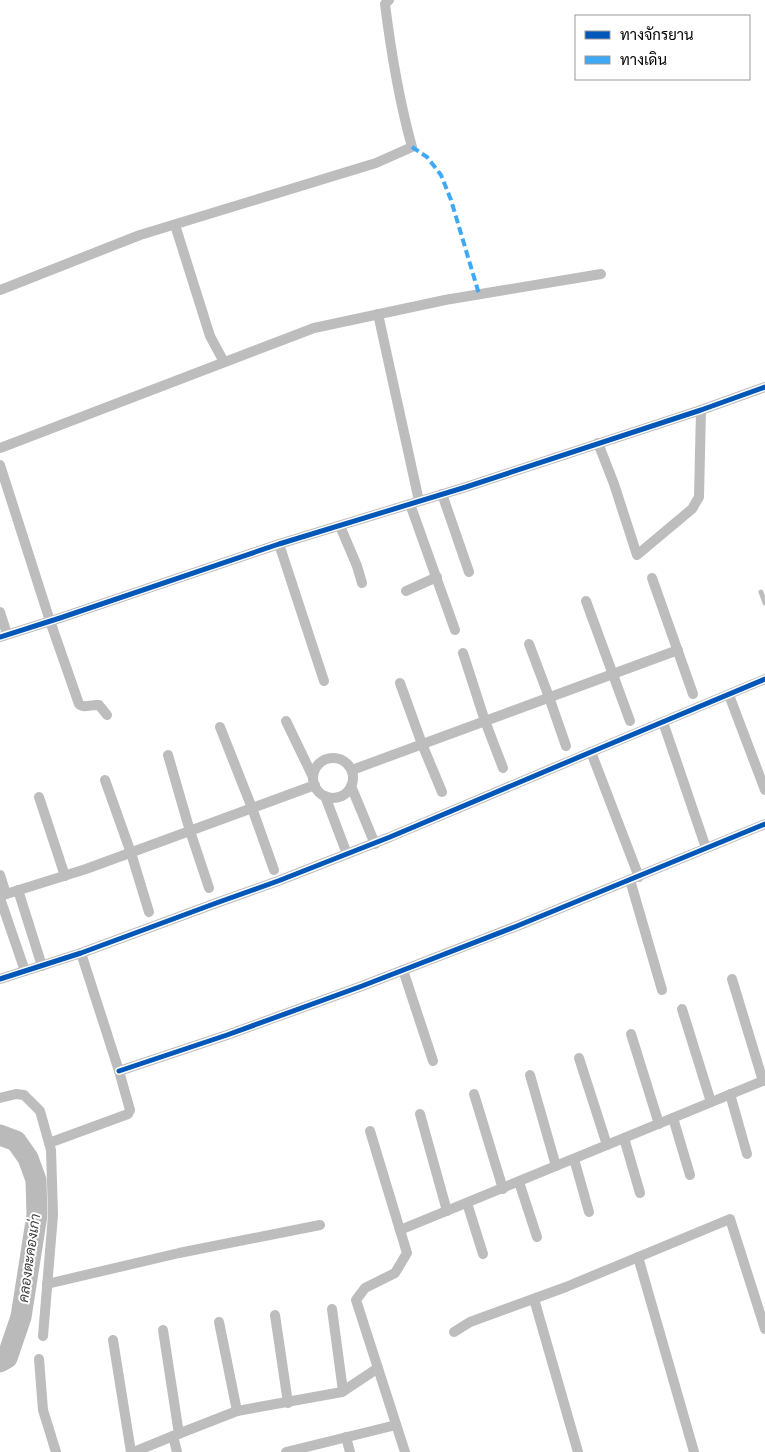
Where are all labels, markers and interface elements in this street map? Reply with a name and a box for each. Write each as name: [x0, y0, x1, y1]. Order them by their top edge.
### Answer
legend: [575, 15, 750, 80]
text: ทางจักรยาน: [620, 26, 694, 44]
text: ทางเดิน: [620, 51, 667, 69]
water label: คลองตะคองเก่า: [15, 1212, 43, 1303]

